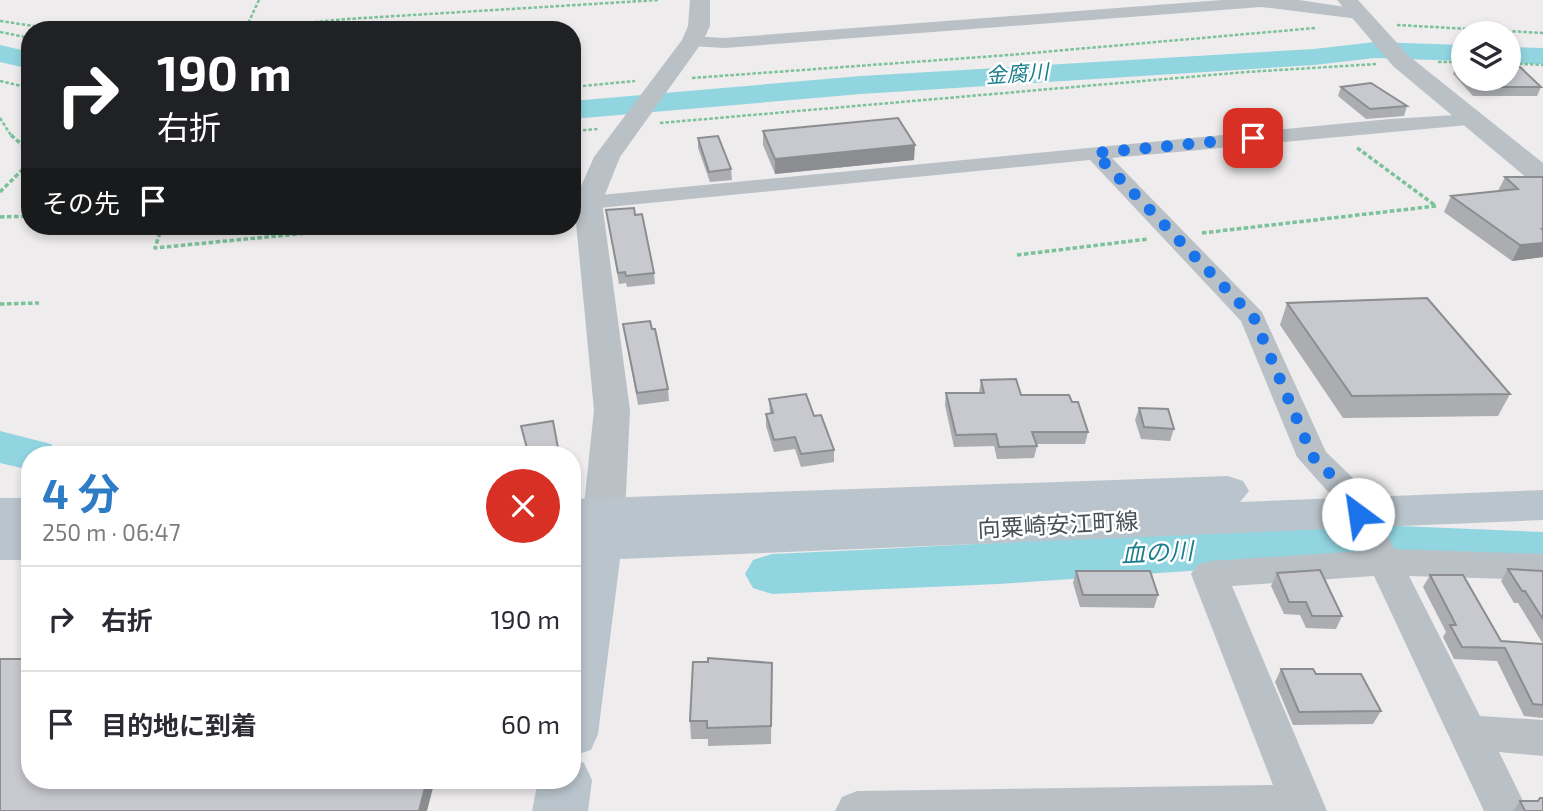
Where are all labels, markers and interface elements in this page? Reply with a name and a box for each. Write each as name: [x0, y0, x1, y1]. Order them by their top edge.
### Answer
map controls: [1451, 21, 1521, 91]
button: layers: [1451, 21, 1521, 91]
text: 190 m: [157, 42, 292, 101]
icon: right: [42, 49, 133, 140]
water label: 金腐川: [985, 58, 1051, 87]
text: 右折: [157, 107, 221, 145]
pin: [1223, 108, 1283, 168]
icon: arrive: [1234, 119, 1272, 157]
icon: arrive: [134, 182, 172, 220]
text: その先: [42, 187, 120, 218]
text: 4 分: [42, 467, 120, 517]
button: close: [486, 469, 560, 543]
position arrow: [1321, 477, 1395, 551]
street label: 向粟崎安江町線: [977, 506, 1139, 542]
text: 250 m · 06:47: [42, 518, 180, 546]
water label: 血の川: [1120, 535, 1197, 568]
icon: right: [42, 600, 80, 638]
text: 190 m: [491, 603, 560, 634]
text: 右折: [101, 604, 153, 635]
icon: arrive: [42, 705, 80, 743]
text: 60 m: [501, 708, 560, 739]
text: 目的地に到着: [101, 709, 257, 740]

